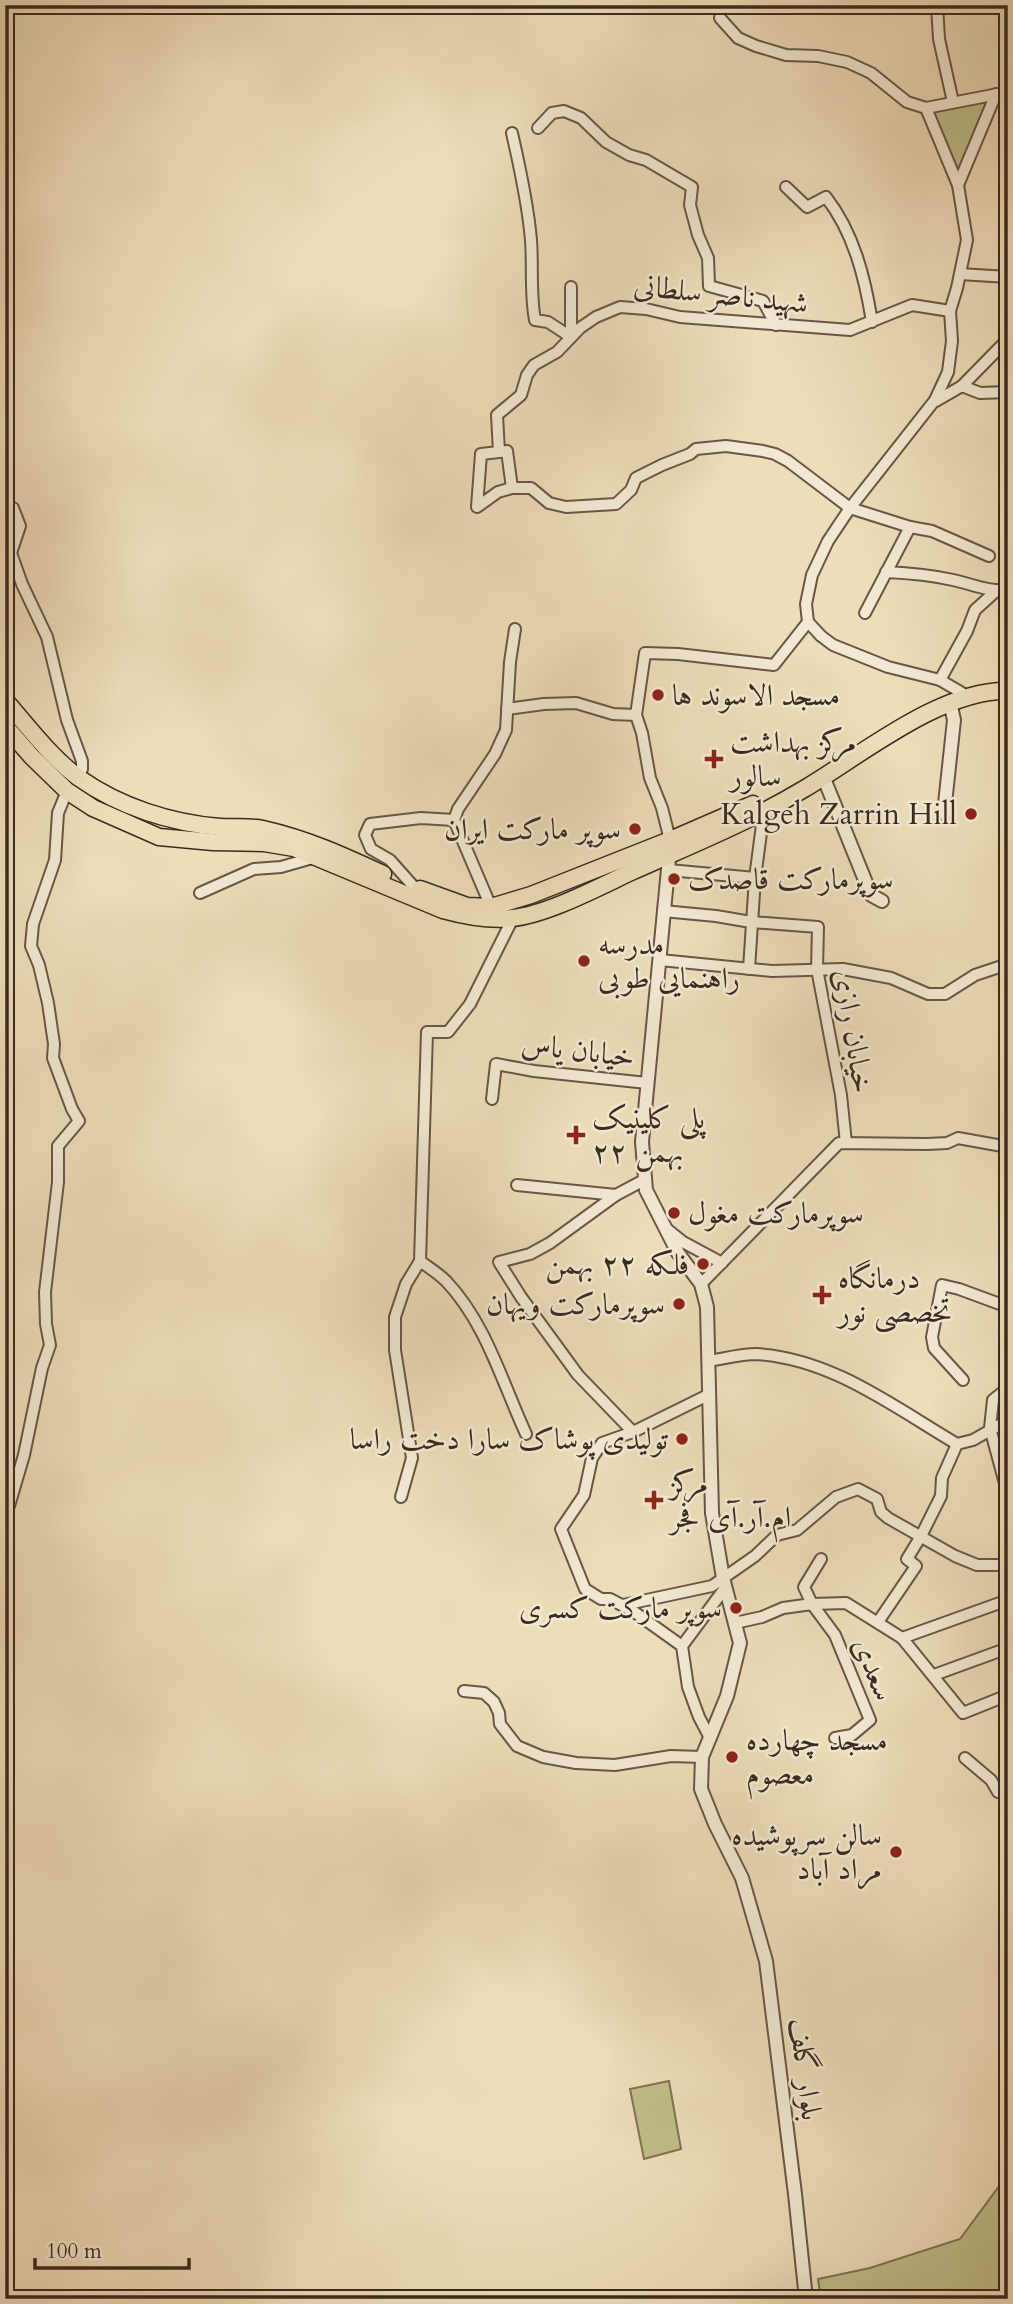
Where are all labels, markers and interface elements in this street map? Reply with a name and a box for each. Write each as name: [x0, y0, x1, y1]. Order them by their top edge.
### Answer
street label: شهید ناصر سلطانی: [632, 265, 810, 324]
place label: مسجد الاسوند ها: [672, 675, 840, 716]
marker: مسجد الاسوند ها: [650, 687, 666, 703]
place label: مرکز بهداشت سالور: [727, 722, 856, 797]
marker: مرکز بهداشت سالور: [704, 749, 724, 769]
place label: Kalgeh Zarrin Hill: [721, 794, 957, 835]
marker: Kalgeh Zarrin Hill: [963, 806, 979, 822]
place label: سوپر مارکت ایران: [444, 809, 621, 850]
marker: سوپر مارکت ایران: [627, 821, 643, 837]
place label: سوپرمارکت قاصدک: [688, 859, 894, 900]
marker: سوپرمارکت قاصدک: [666, 871, 682, 887]
place label: مدرسه راهنمایی طوبی: [598, 924, 740, 999]
marker: مدرسه راهنمایی طوبی: [576, 953, 592, 969]
street label: خیابان رازی: [823, 966, 884, 1096]
street label: خیابان یاس: [519, 1023, 637, 1078]
place label: پلی کلینیک ۲۲ بهمن: [592, 1098, 706, 1173]
marker: پلی کلینیک ۲۲ بهمن: [566, 1125, 586, 1145]
place label: سوپرمارکت مغول: [688, 1193, 864, 1234]
marker: سوپرمارکت مغول: [666, 1205, 682, 1221]
place label: فلکه ۲۲ بهمن: [545, 1244, 689, 1285]
marker: فلکه ۲۲ بهمن: [695, 1256, 711, 1272]
place label: درمانگاه تخصصی نور: [835, 1258, 952, 1333]
place label: سوپرمارکت ویهان: [486, 1284, 665, 1325]
marker: درمانگاه تخصصی نور: [812, 1285, 832, 1305]
marker: سوپرمارکت ویهان: [671, 1296, 687, 1312]
place label: تولیدی پوشاک سارا دخت راسا: [350, 1419, 668, 1460]
marker: تولیدی پوشاک سارا دخت راسا: [674, 1431, 690, 1447]
place label: مرکز ام.آر.آی فجر: [667, 1463, 791, 1543]
marker: مرکز ام.آر.آی فجر: [644, 1490, 664, 1510]
place label: سوپر مارکت کسری: [519, 1588, 722, 1629]
marker: سوپر مارکت کسری: [728, 1600, 744, 1616]
street label: سعدی: [842, 1631, 905, 1707]
place label: مسجد چهارده معصوم: [746, 1720, 888, 1800]
marker: مسجد چهارده معصوم: [724, 1749, 740, 1765]
place label: سالن سرپوشیده مراد آباد: [731, 1815, 882, 1890]
marker: سالن سرپوشیده مراد آباد: [888, 1844, 904, 1860]
street label: بلوار گلف: [779, 2015, 832, 2123]
scale bar: [35, 2227, 189, 2271]
text: 100 m: [46, 2237, 102, 2266]

